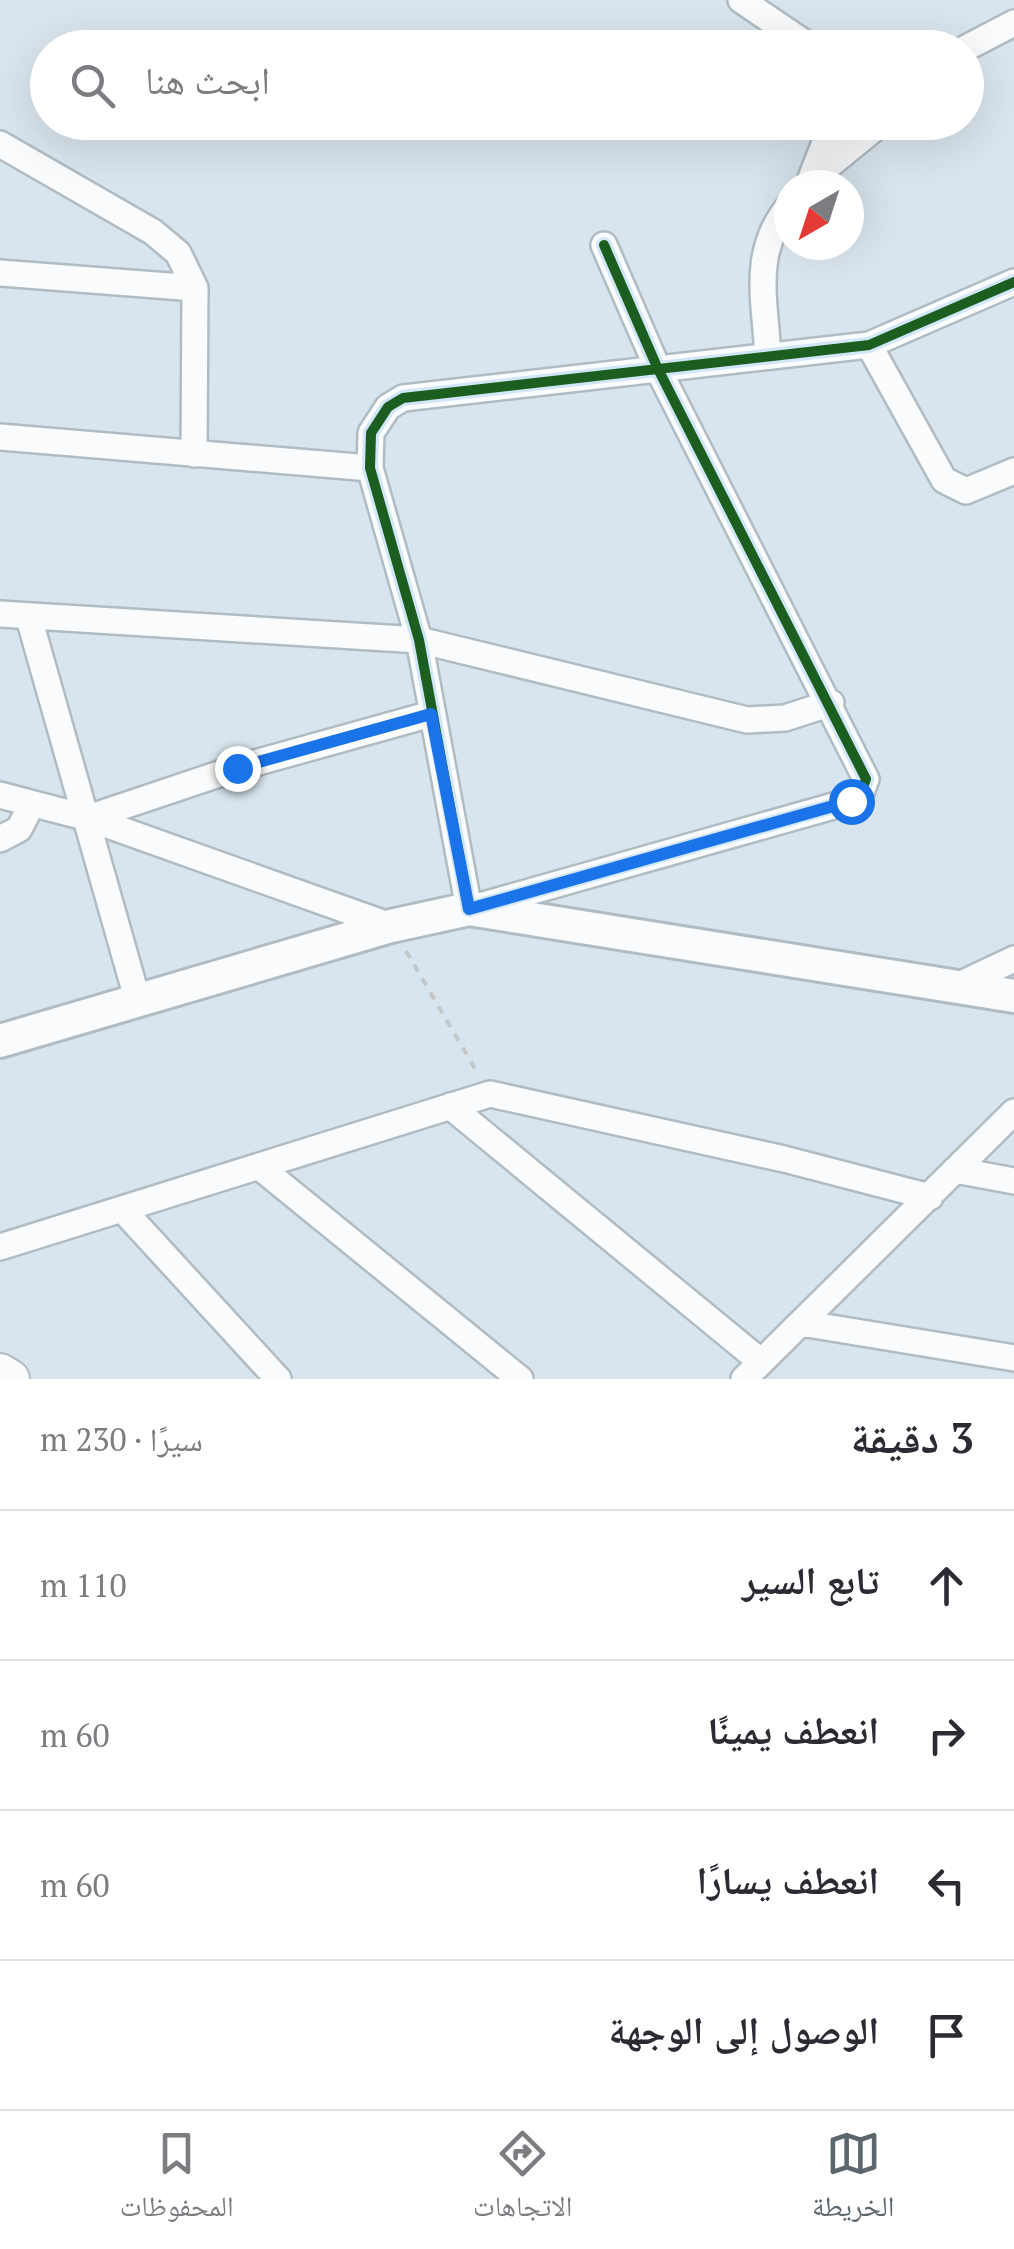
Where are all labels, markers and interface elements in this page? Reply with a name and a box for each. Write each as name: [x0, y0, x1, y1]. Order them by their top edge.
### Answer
search box: [30, 30, 984, 140]
text: ابحث هنا: [145, 55, 270, 105]
icon: search: [65, 58, 120, 113]
north arrow: [774, 170, 864, 260]
route end: [215, 746, 261, 792]
route start: [829, 779, 875, 825]
text: 3 دقيقة: [851, 1409, 974, 1465]
text: سيرًا · 230 m: [40, 1418, 203, 1460]
text: تابع السير: [742, 1555, 879, 1605]
icon: ahead: [919, 1558, 974, 1613]
text: 110 m: [40, 1564, 127, 1606]
text: انعطف يمينًا: [708, 1705, 879, 1755]
icon: right: [919, 1708, 974, 1763]
text: 60 m: [40, 1714, 110, 1756]
text: انعطف يسارًا: [696, 1855, 879, 1905]
icon: left: [919, 1858, 974, 1913]
text: 60 m: [40, 1864, 110, 1906]
text: الوصول إلى الوجهة: [609, 2005, 879, 2055]
icon: arrive: [919, 2008, 974, 2063]
tab: المحفوظات: [120, 2126, 234, 2234]
tab: الاتجاهات: [473, 2126, 572, 2234]
tab: الخريطة: [812, 2126, 894, 2234]

